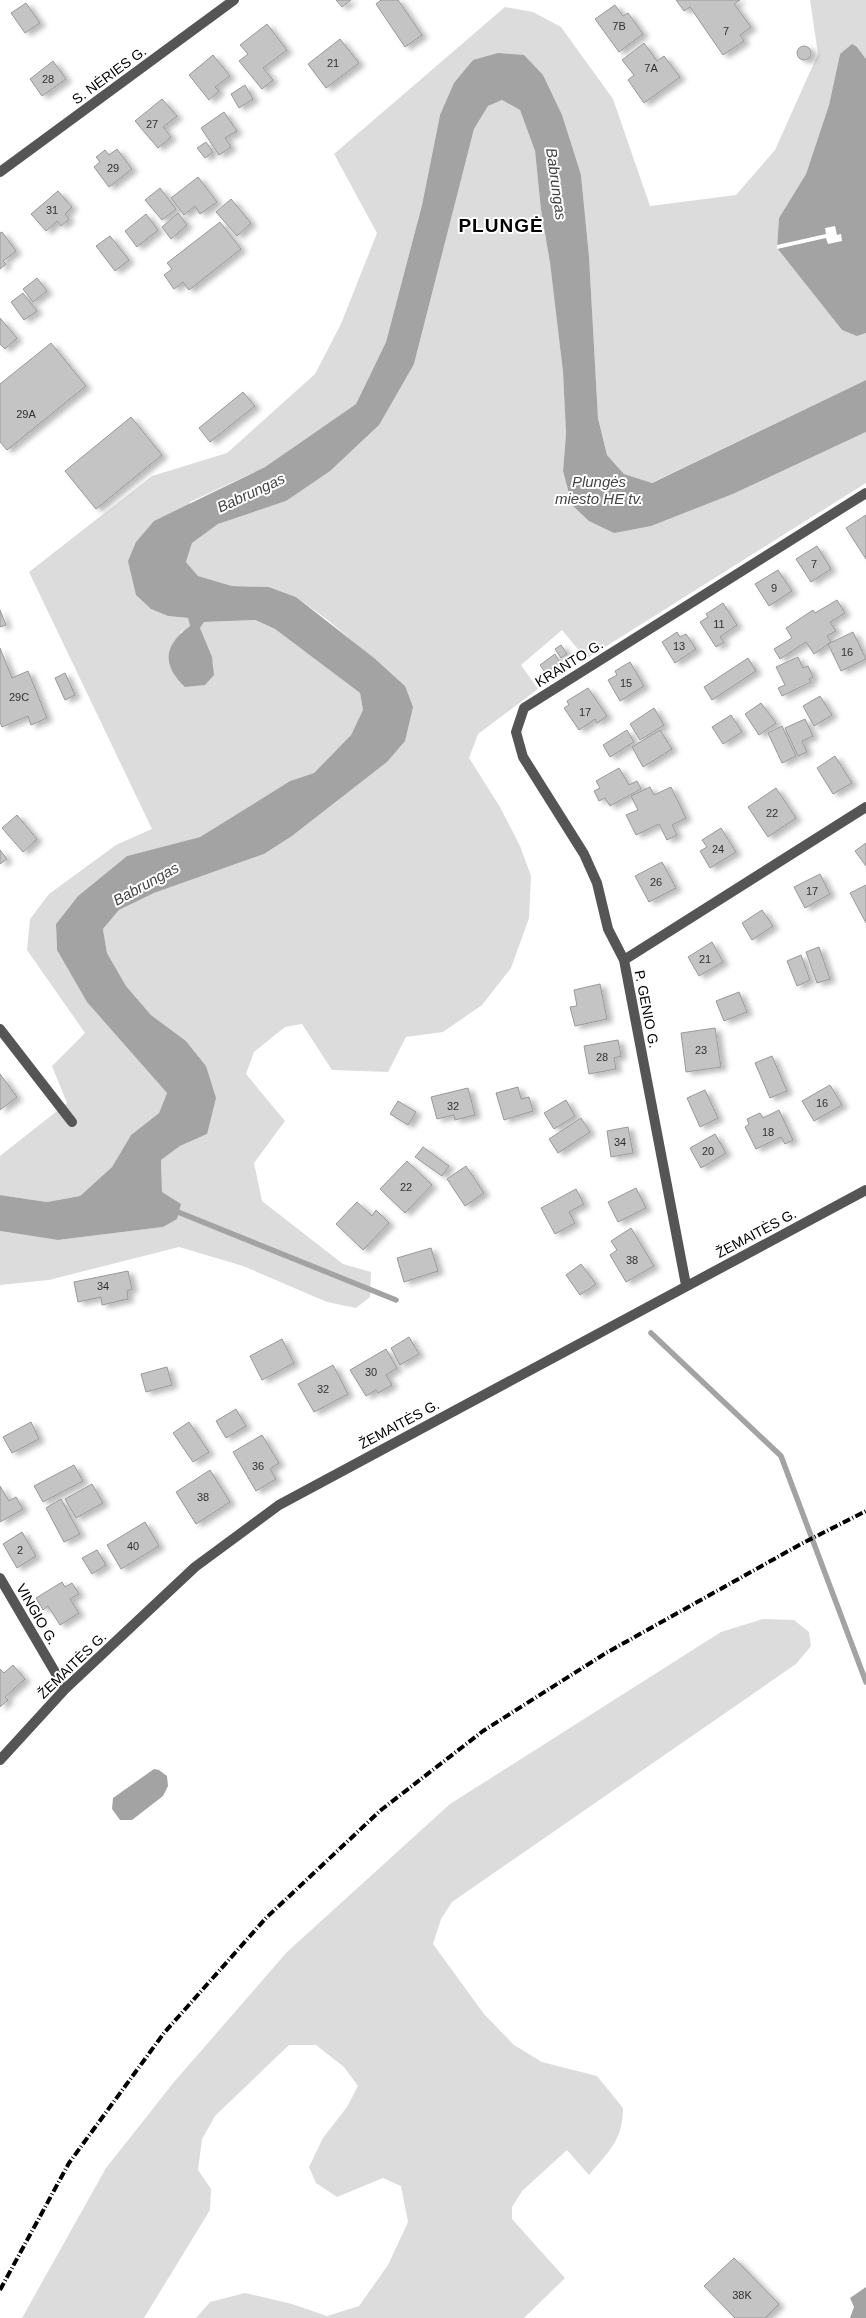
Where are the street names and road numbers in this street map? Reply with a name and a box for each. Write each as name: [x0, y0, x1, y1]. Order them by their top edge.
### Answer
street label: S. NĖRIES G.: [68, 42, 149, 107]
street label: KRANTO G.: [532, 636, 606, 690]
street label: P. GENIO G.: [632, 969, 662, 1049]
street label: ŽEMAITĖS G.: [713, 1204, 799, 1261]
street label: ŽEMAITĖS G.: [356, 1395, 442, 1452]
street label: VINGIO G.: [13, 1581, 61, 1647]
street label: ŽEMAITĖS G.: [34, 1628, 109, 1702]

